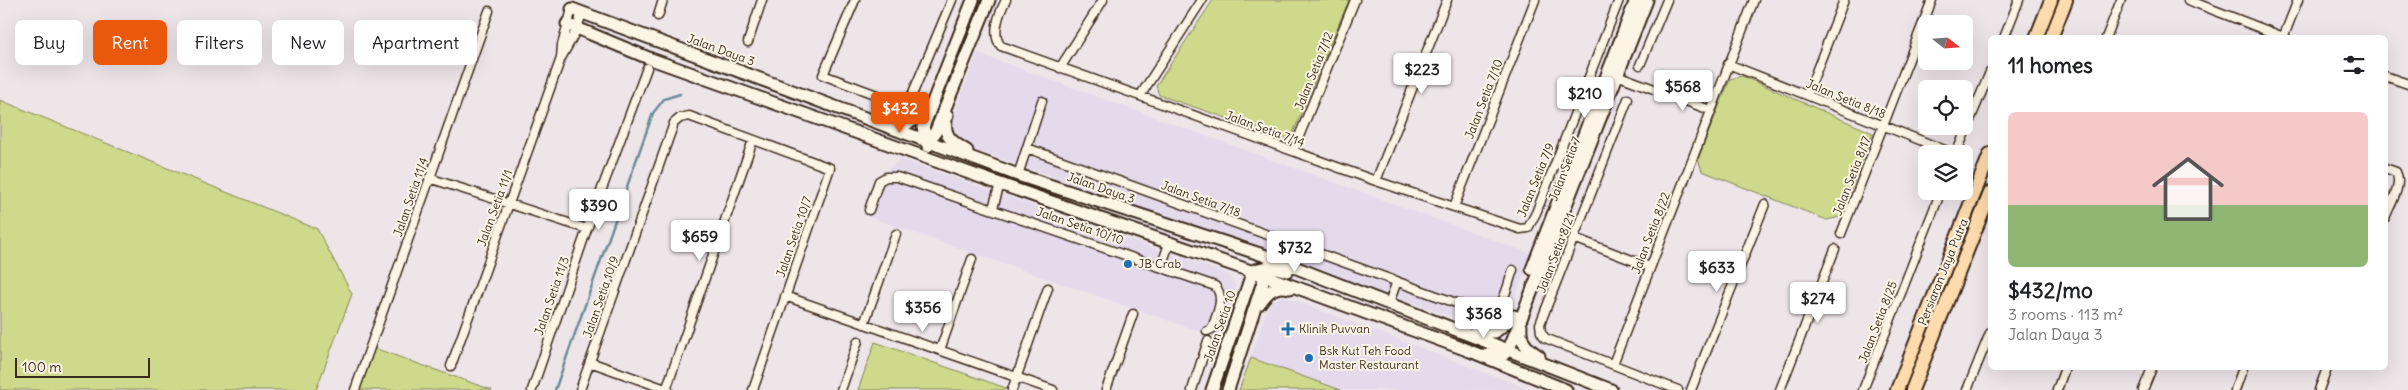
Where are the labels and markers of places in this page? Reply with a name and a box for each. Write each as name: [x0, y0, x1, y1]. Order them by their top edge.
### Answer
pin: $223: [1392, 52, 1452, 95]
pin: $568: [1653, 70, 1713, 112]
pin: $210: [1555, 76, 1615, 119]
pin: $432: [870, 92, 930, 134]
pin: $390: [569, 188, 629, 231]
pin: $659: [670, 220, 730, 262]
pin: $732: [1265, 230, 1325, 273]
pin: $633: [1687, 250, 1747, 293]
place label: JB Crab: [1138, 256, 1181, 271]
marker: JB Crab: [1122, 258, 1134, 270]
pin: $274: [1788, 282, 1848, 324]
pin: $356: [893, 290, 953, 333]
pin: $368: [1454, 296, 1514, 339]
place label: Klinik Puvvan: [1299, 321, 1370, 336]
marker: Klinik Puvvan: [1281, 322, 1295, 336]
place label: Bsk Kut Teh Food Master Restaurant: [1319, 343, 1419, 372]
marker: Bsk Kut Teh Food Master Restaurant: [1303, 352, 1315, 364]

